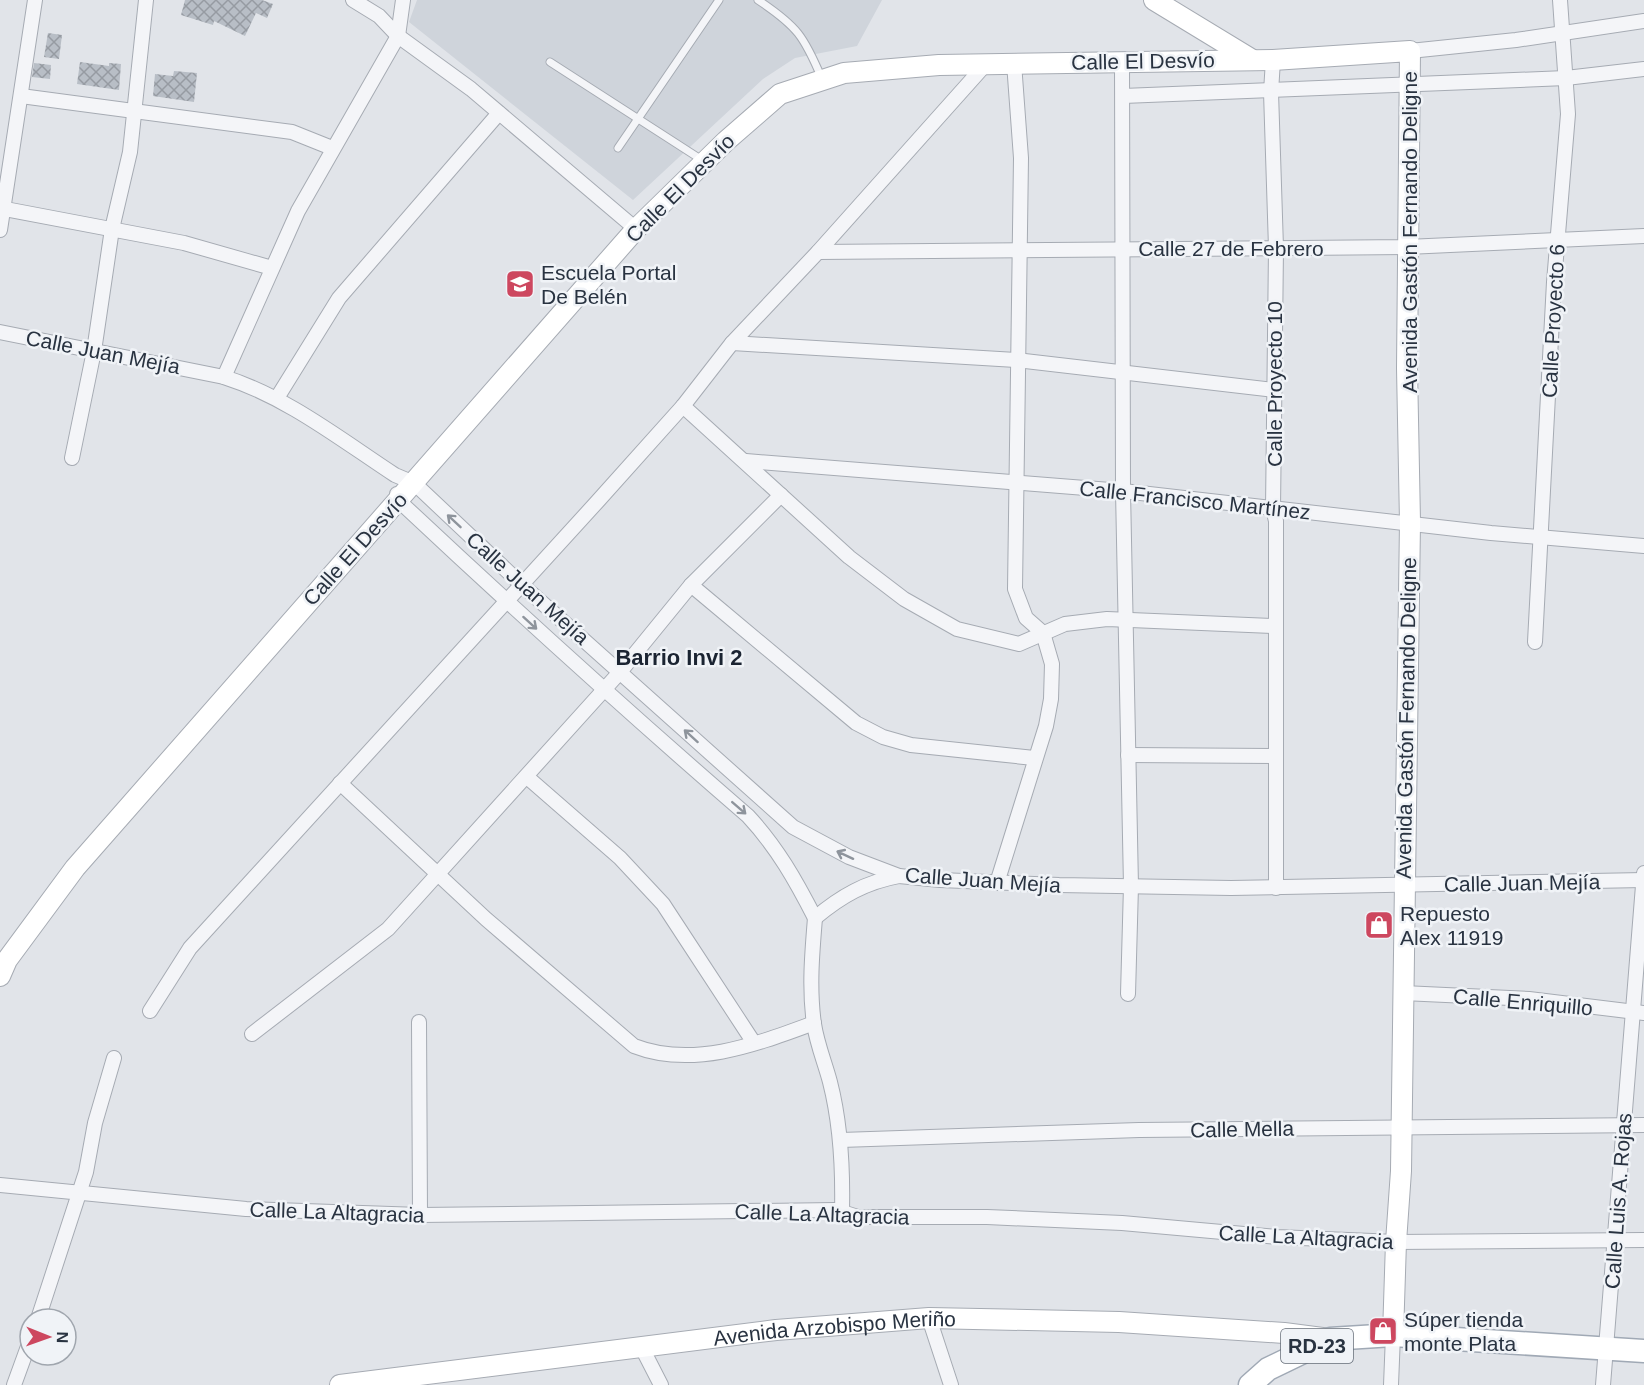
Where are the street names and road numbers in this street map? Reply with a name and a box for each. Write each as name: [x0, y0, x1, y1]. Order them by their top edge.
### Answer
street label: Calle El Desvío: [1071, 48, 1215, 74]
street label: Avenida Gastón Fernando Deligne: [1398, 71, 1421, 393]
street label: Calle El Desvío: [621, 129, 739, 247]
street label: Calle 27 de Febrero: [1138, 237, 1324, 260]
street label: Calle Proyecto 6: [1537, 243, 1569, 399]
street label: Calle Proyecto 10: [1263, 301, 1286, 467]
street label: Calle Juan Mejía: [24, 326, 182, 378]
street label: Calle Francisco Martínez: [1078, 476, 1312, 524]
street label: Calle El Desvío: [298, 488, 412, 610]
street label: Calle Juan Mejía: [462, 527, 594, 649]
street label: Avenida Gastón Fernando Deligne: [1392, 557, 1420, 879]
street label: Calle Juan Mejía: [904, 863, 1062, 897]
street label: Calle Juan Mejía: [1444, 870, 1601, 896]
street label: Calle Enriquillo: [1452, 984, 1594, 1020]
street label: Calle Luis A. Rojas: [1600, 1112, 1636, 1290]
street label: Calle Mella: [1190, 1117, 1294, 1141]
street label: Calle La Altagracia: [249, 1197, 425, 1227]
street label: Calle La Altagracia: [734, 1199, 910, 1229]
street label: Calle La Altagracia: [1218, 1221, 1394, 1253]
street label: Avenida Arzobispo Meriño: [712, 1306, 956, 1349]
road number: RD-23: [1281, 1329, 1353, 1363]

